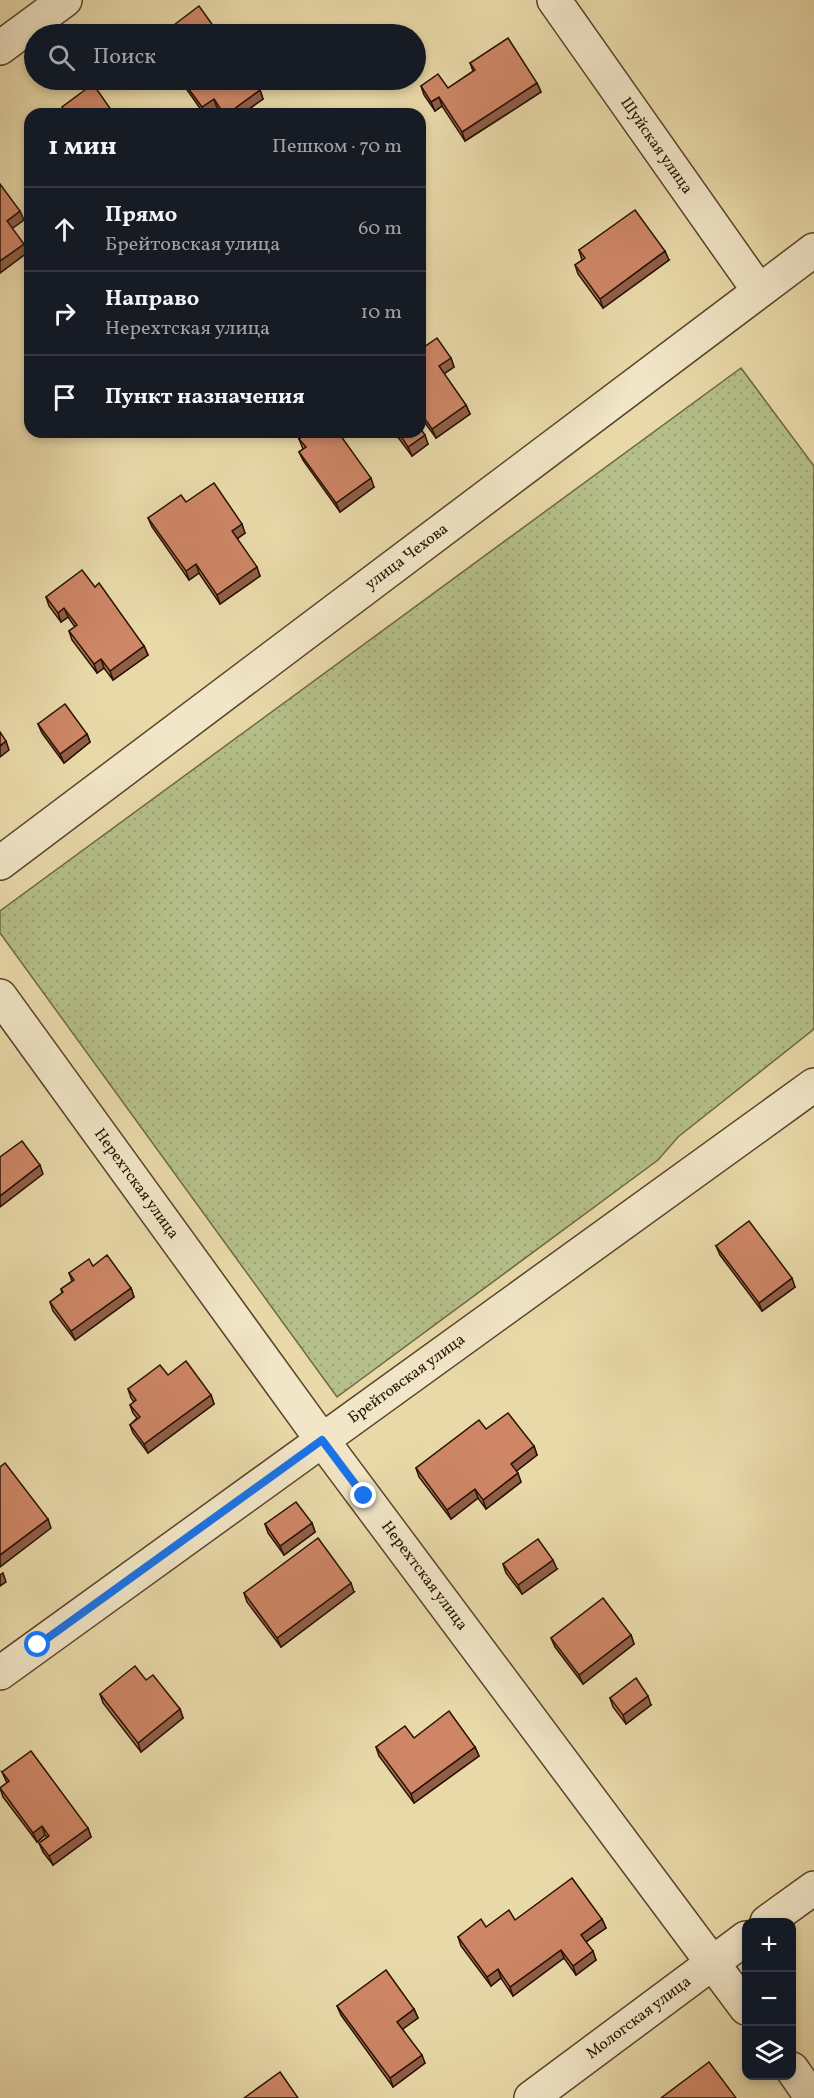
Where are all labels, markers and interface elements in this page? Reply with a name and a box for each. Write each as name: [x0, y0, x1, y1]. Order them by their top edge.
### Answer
search box: [24, 24, 426, 90]
icon: search: [45, 41, 78, 74]
text: Поиск: [93, 42, 156, 73]
street label: Шуйская улица: [614, 93, 698, 199]
text: 1 мин: [48, 129, 117, 165]
text: Пешком · 70 m: [272, 133, 402, 161]
text: Прямо: [105, 200, 177, 231]
icon: ahead: [48, 213, 81, 246]
text: 60 m: [358, 215, 402, 243]
text: Брейтовская улица: [105, 231, 280, 259]
text: Направо: [105, 284, 199, 315]
icon: right: [48, 297, 81, 330]
text: 10 m: [361, 299, 402, 327]
text: Нерехтская улица: [105, 315, 270, 343]
icon: arrive: [48, 381, 81, 414]
text: Пункт назначения: [105, 382, 305, 413]
street label: улица Чехова: [361, 518, 453, 596]
street label: Нерехтская улица: [88, 1124, 184, 1244]
street label: Брейтовская улица: [344, 1329, 470, 1429]
route end: [350, 1482, 376, 1508]
street label: Нерехтская улица: [375, 1517, 473, 1635]
route start: [24, 1631, 50, 1657]
map controls: [742, 1918, 796, 2080]
button: +: [742, 1918, 796, 1972]
street label: Мологская улица: [582, 1971, 696, 2065]
button: −: [742, 1972, 796, 2026]
button: layers: [742, 2026, 796, 2080]

